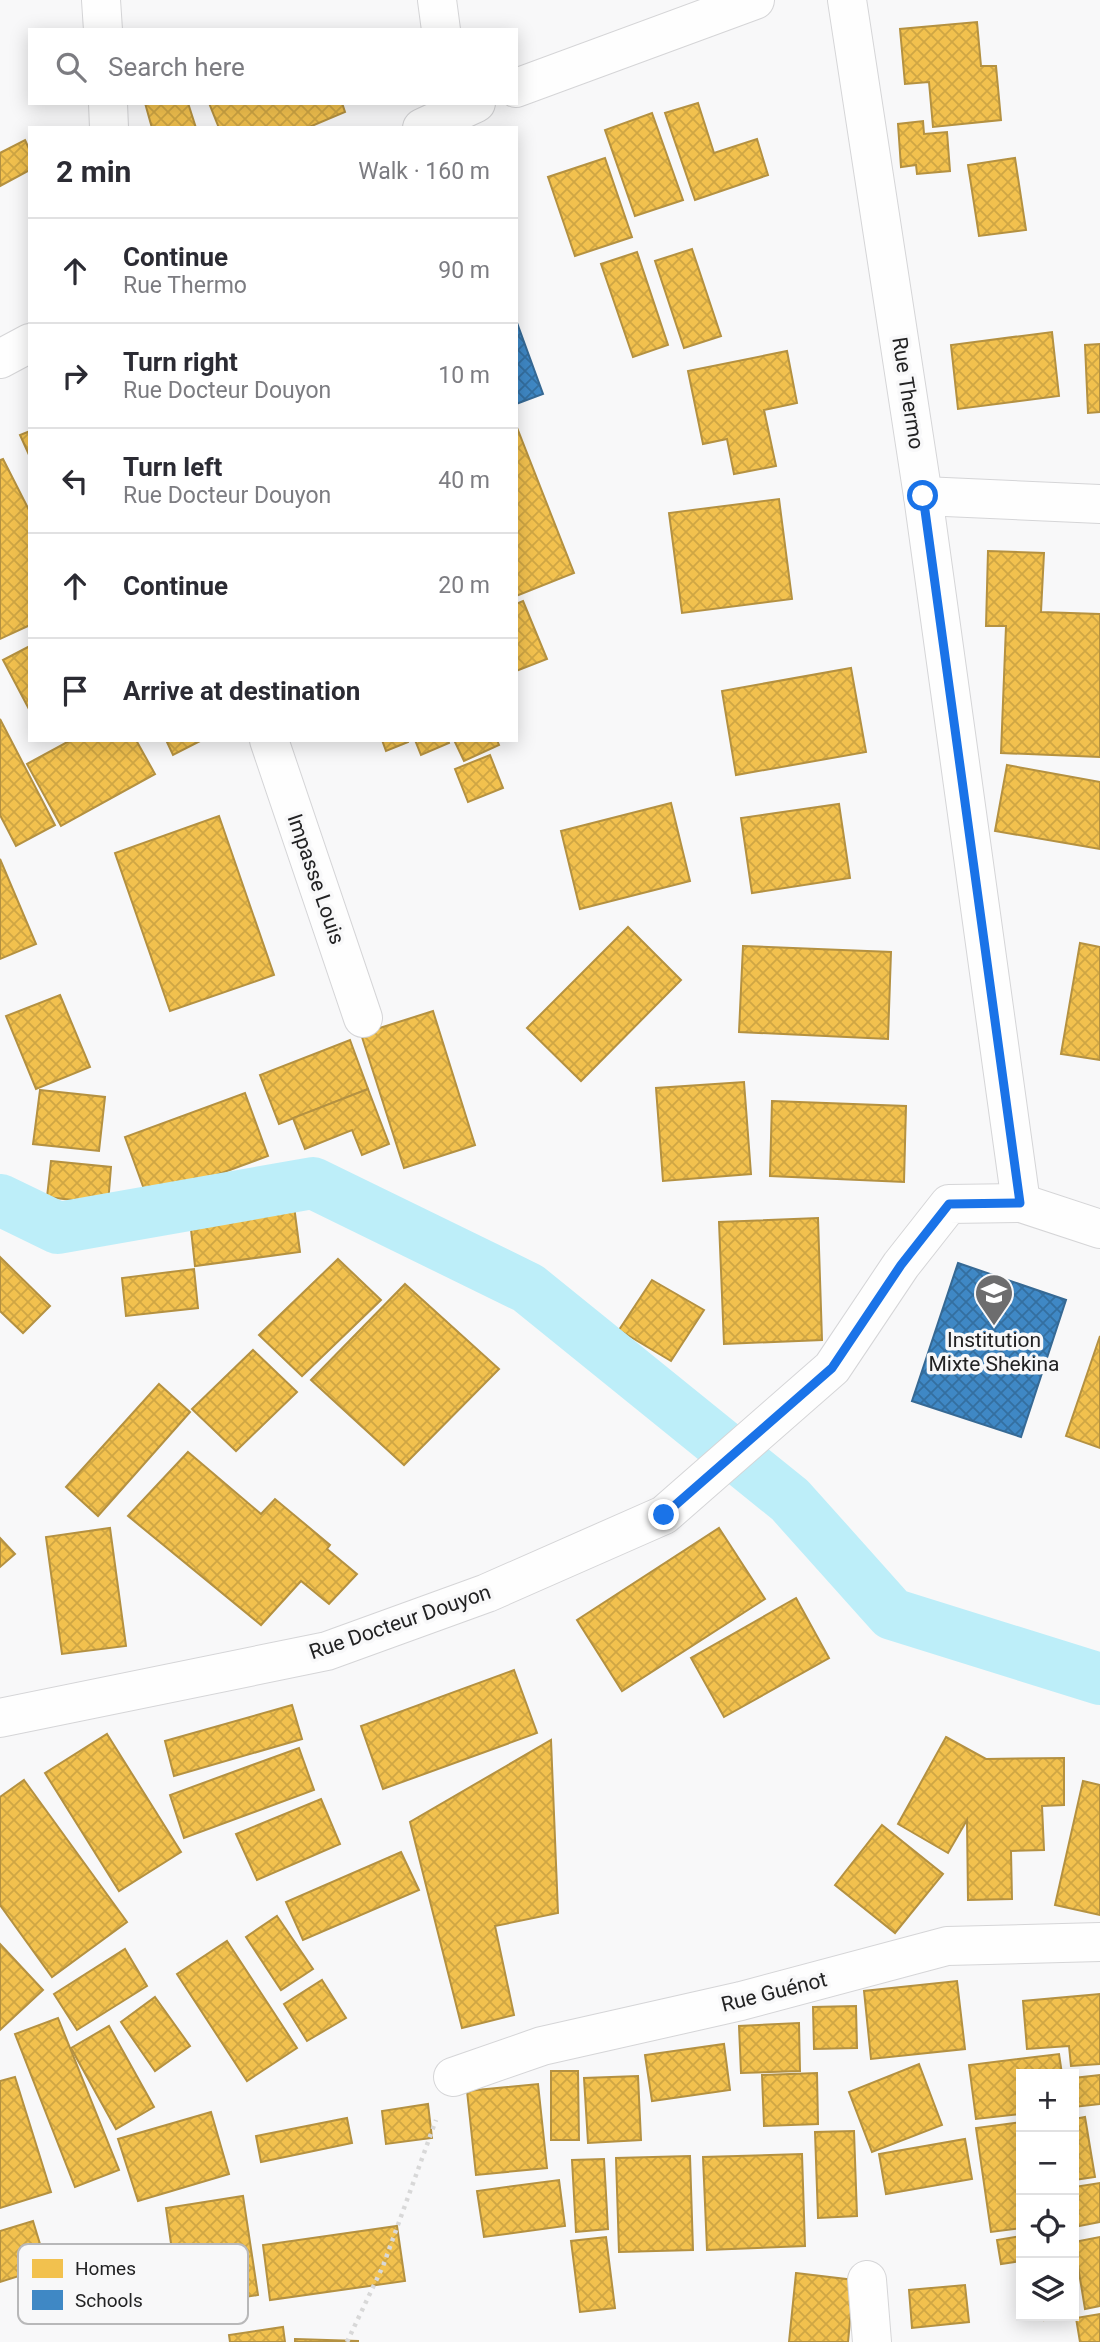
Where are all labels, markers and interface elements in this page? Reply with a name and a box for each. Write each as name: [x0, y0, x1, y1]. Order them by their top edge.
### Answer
search box: [28, 28, 518, 105]
icon: search: [52, 48, 90, 86]
text: Search here: [108, 52, 245, 82]
text: 2 min: [56, 154, 131, 189]
text: Walk · 160 m: [358, 158, 490, 185]
text: Continue: [123, 242, 228, 272]
icon: ahead: [56, 252, 94, 290]
text: 90 m: [438, 257, 490, 284]
text: Rue Thermo: [123, 272, 247, 299]
street label: Rue Thermo: [887, 335, 929, 451]
text: Turn right: [123, 347, 238, 377]
icon: right: [56, 357, 94, 395]
text: 10 m: [438, 362, 490, 389]
text: Rue Docteur Douyon: [123, 377, 331, 404]
text: Turn left: [123, 452, 222, 482]
icon: left: [56, 462, 94, 500]
text: 40 m: [438, 467, 490, 494]
route start: [907, 480, 938, 511]
text: Rue Docteur Douyon: [123, 482, 331, 509]
icon: ahead: [56, 567, 94, 605]
text: Continue: [123, 571, 228, 601]
text: 20 m: [438, 572, 490, 599]
icon: arrive: [56, 672, 94, 710]
text: Arrive at destination: [123, 676, 360, 706]
street label: Impasse Louis: [282, 811, 350, 947]
school or university icon: Institution Mixte Shekina: [973, 1272, 1015, 1327]
place label: Institution Mixte Shekina: [928, 1328, 1060, 1376]
route end: [648, 1499, 679, 1530]
street label: Rue Docteur Douyon: [306, 1580, 494, 1664]
street label: Rue Guénot: [719, 1967, 830, 2017]
map controls: [1016, 2069, 1079, 2321]
button: +: [1016, 2069, 1079, 2132]
button: −: [1016, 2132, 1079, 2195]
button: locate: [1016, 2195, 1079, 2258]
legend: [18, 2244, 248, 2324]
text: Homes: [75, 2257, 136, 2280]
button: layers: [1016, 2258, 1079, 2321]
text: Schools: [75, 2289, 143, 2312]

